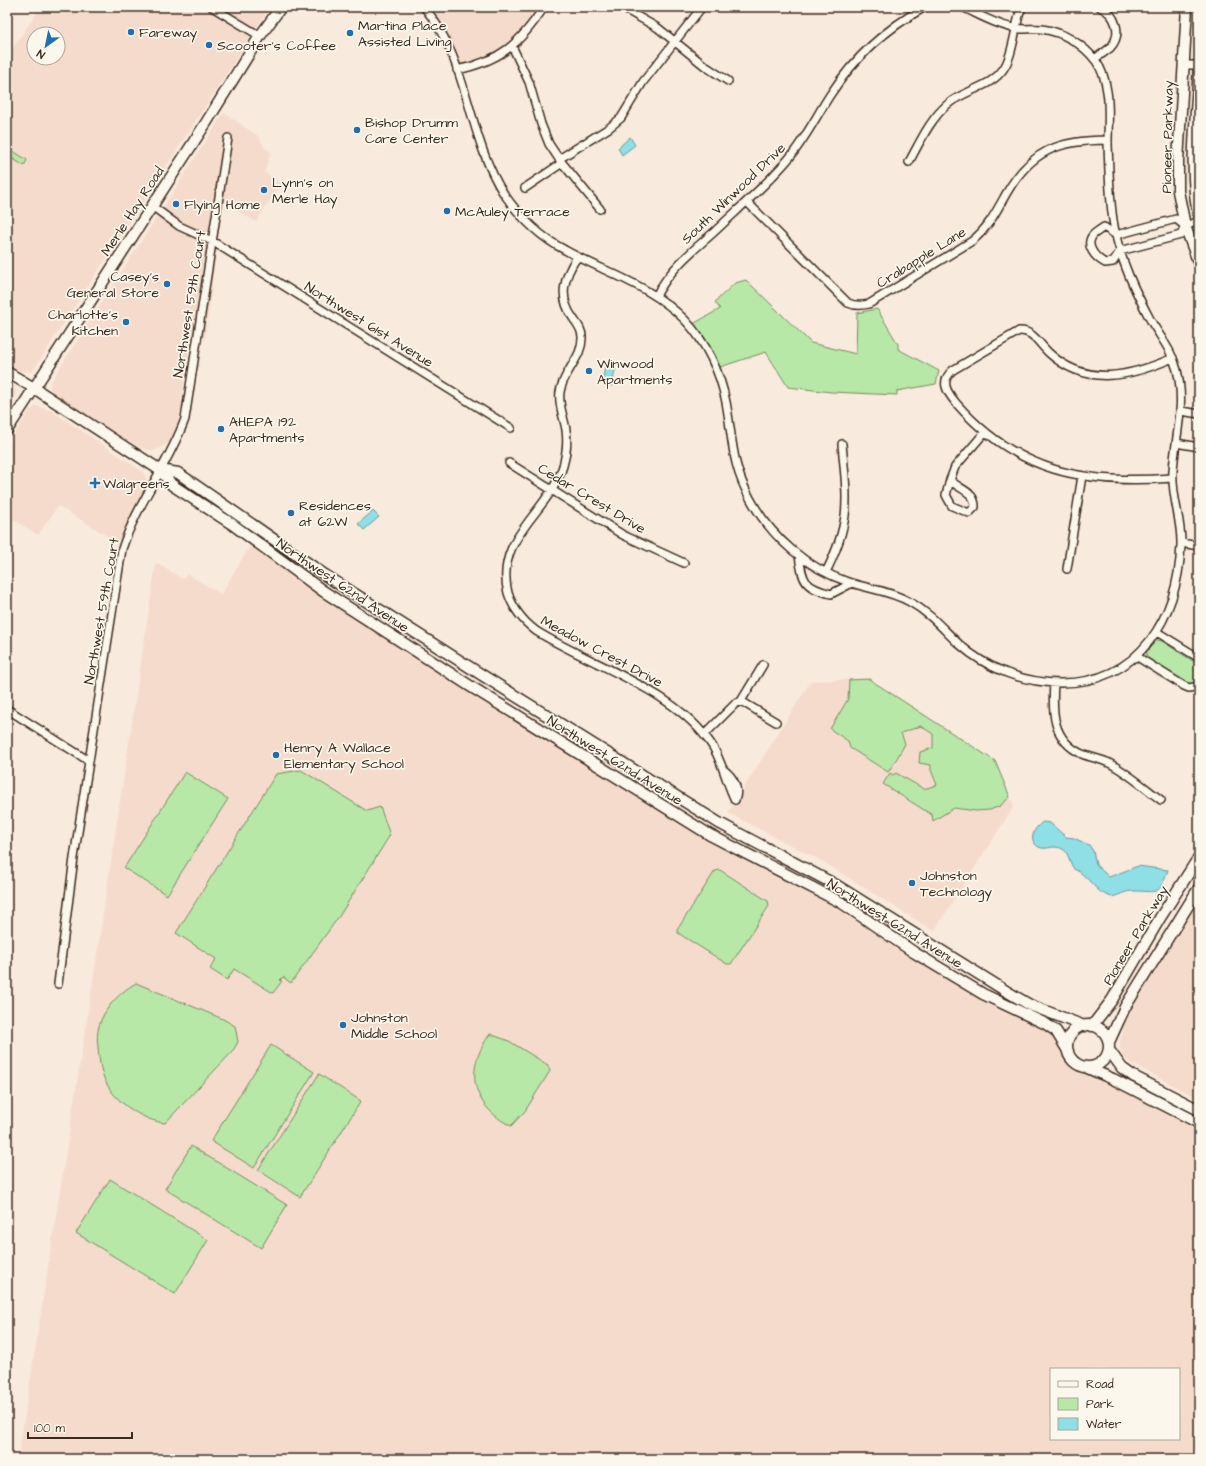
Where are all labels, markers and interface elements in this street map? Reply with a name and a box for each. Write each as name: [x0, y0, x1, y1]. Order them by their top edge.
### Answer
place label: Martina Place Assisted Living: [358, 16, 452, 52]
place label: Fareway: [139, 23, 198, 43]
north arrow: [26, 26, 66, 66]
marker: Fareway: [126, 27, 136, 37]
marker: Martina Place Assisted Living: [345, 28, 355, 38]
place label: Scooter's Coffee: [217, 36, 336, 56]
marker: Scooter's Coffee: [204, 40, 214, 50]
text: N: [34, 46, 48, 62]
street label: Pioneer Parkway: [1157, 80, 1179, 194]
place label: Bishop Drumm Care Center: [365, 113, 458, 149]
marker: Bishop Drumm Care Center: [352, 125, 362, 135]
street label: South Winwood Drive: [677, 138, 791, 249]
street label: Merle Hay Road: [96, 163, 169, 260]
place label: Lynn's on Merle Hay: [272, 173, 338, 209]
marker: Lynn's on Merle Hay: [259, 185, 269, 195]
place label: Flying Home: [184, 195, 261, 215]
marker: Flying Home: [171, 199, 181, 209]
place label: McAuley Terrace: [455, 202, 570, 222]
marker: McAuley Terrace: [442, 206, 452, 216]
street label: Crabapple Lane: [873, 222, 970, 293]
street label: Northwest 59th Court: [168, 229, 212, 379]
place label: Casey's General Store: [67, 267, 159, 303]
street label: Northwest 61st Avenue: [300, 277, 437, 373]
marker: Casey's General Store: [162, 279, 172, 289]
place label: Charlotte's Kitchen: [48, 305, 118, 341]
marker: Charlotte's Kitchen: [121, 317, 131, 327]
place label: Winwood Apartments: [597, 354, 672, 390]
marker: Winwood Apartments: [584, 366, 594, 376]
place label: AHEPA 192 Apartments: [229, 412, 304, 448]
marker: AHEPA 192 Apartments: [216, 424, 226, 434]
street label: Cedar Crest Drive: [534, 459, 649, 539]
place label: Walgreens: [103, 474, 170, 494]
marker: Walgreens: [90, 478, 100, 488]
place label: Residences at 62W: [299, 496, 371, 532]
marker: Residences at 62W: [286, 508, 296, 518]
street label: Northwest 62nd Avenue: [272, 534, 413, 638]
street label: Northwest 59th Court: [79, 536, 125, 686]
street label: Meadow Crest Drive: [537, 611, 666, 693]
street label: Northwest 62nd Avenue: [543, 711, 686, 811]
place label: Henry A Wallace Elementary School: [284, 738, 404, 774]
marker: Henry A Wallace Elementary School: [271, 750, 281, 760]
place label: Johnston Technology: [920, 866, 992, 902]
street label: Northwest 62nd Avenue: [823, 874, 966, 974]
marker: Johnston Technology: [907, 878, 917, 888]
street label: Pioneer Parkway: [1098, 882, 1174, 989]
place label: Johnston Middle School: [351, 1008, 437, 1044]
marker: Johnston Middle School: [338, 1020, 348, 1030]
legend: [1050, 1368, 1180, 1440]
text: Road: [1086, 1376, 1114, 1393]
text: Park: [1086, 1396, 1114, 1413]
scale bar: [28, 1414, 132, 1440]
text: Water: [1086, 1416, 1122, 1433]
text: 100 m: [34, 1420, 65, 1437]

